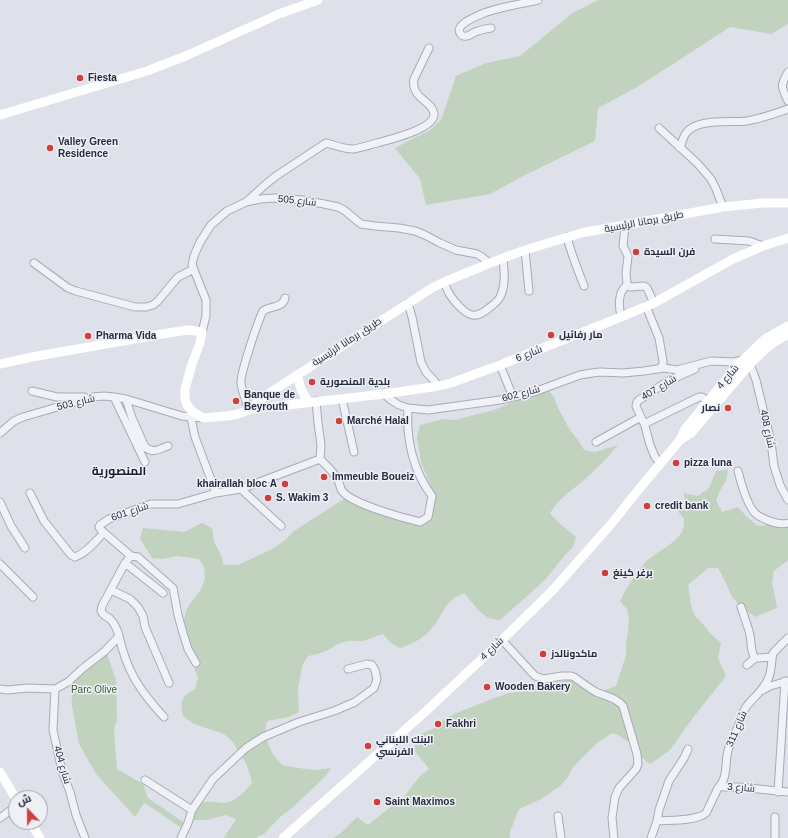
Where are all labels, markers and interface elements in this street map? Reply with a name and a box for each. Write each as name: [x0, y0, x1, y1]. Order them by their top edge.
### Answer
place label: Fiesta: [88, 72, 117, 84]
marker: Fiesta: [75, 73, 85, 83]
place label: Valley Green Residence: [58, 136, 118, 160]
marker: Valley Green Residence: [45, 143, 55, 153]
street label: شارع 505: [277, 193, 317, 209]
street label: طريق برمانا الرئيسية: [603, 208, 685, 236]
place label: فرن السيدة: [644, 246, 695, 258]
marker: فرن السيدة: [631, 247, 641, 257]
street label: طريق برمانا الرئيسية: [310, 315, 384, 369]
place label: مار رفائيل: [559, 329, 603, 341]
place label: Pharma Vida: [96, 330, 156, 342]
marker: مار رفائيل: [546, 330, 556, 340]
marker: Pharma Vida: [83, 331, 93, 341]
street label: شارع 6: [514, 343, 544, 365]
street label: شارع 4: [714, 363, 742, 391]
street label: شارع 407: [639, 373, 679, 403]
place label: بلدية المنصورية: [320, 376, 390, 388]
marker: بلدية المنصورية: [307, 377, 317, 387]
street label: شارع 602: [501, 383, 541, 405]
place label: Banque de Beyrouth: [244, 389, 295, 412]
street label: شارع 503: [56, 392, 96, 414]
marker: Banque de Beyrouth: [231, 396, 241, 406]
place label: نصار: [701, 402, 720, 414]
marker: نصار: [723, 403, 733, 413]
street label: شارع 408: [757, 409, 777, 449]
place label: Marché Halal: [347, 415, 409, 427]
marker: Marché Halal: [334, 416, 344, 426]
place label: pizza luna: [684, 457, 732, 469]
marker: pizza luna: [671, 458, 681, 468]
district label: المنصورية: [92, 465, 146, 479]
place label: Immeuble Boueiz: [332, 471, 414, 483]
marker: Immeuble Boueiz: [319, 472, 329, 482]
place label: khairallah bloc A: [197, 478, 277, 490]
marker: khairallah bloc A: [280, 479, 290, 489]
place label: S. Wakim 3: [276, 492, 328, 504]
marker: S. Wakim 3: [263, 493, 273, 503]
street label: شارع 601: [110, 500, 150, 524]
place label: credit bank: [655, 500, 708, 512]
marker: credit bank: [642, 501, 652, 511]
place label: برغر كينغ: [613, 567, 653, 579]
marker: برغر كينغ: [600, 568, 610, 578]
street label: شارع 4: [478, 635, 506, 663]
place label: ماكدونالدز: [551, 648, 597, 660]
marker: ماكدونالدز: [538, 649, 548, 659]
place label: Wooden Bakery: [495, 681, 570, 693]
marker: Wooden Bakery: [482, 682, 492, 692]
park label: Parc Olive: [71, 684, 117, 696]
street label: شارع 311: [724, 709, 750, 749]
place label: Fakhri: [446, 718, 476, 730]
marker: Fakhri: [433, 719, 443, 729]
place label: البنك اللبناني الفرنسي: [376, 734, 433, 758]
marker: البنك اللبناني الفرنسي: [363, 741, 373, 751]
street label: شارع 404: [51, 745, 73, 785]
street label: شارع 3: [727, 781, 755, 795]
north arrow: [8, 790, 48, 830]
text: ش: [15, 792, 33, 808]
place label: Saint Maximos: [385, 796, 455, 808]
marker: Saint Maximos: [372, 797, 382, 807]

